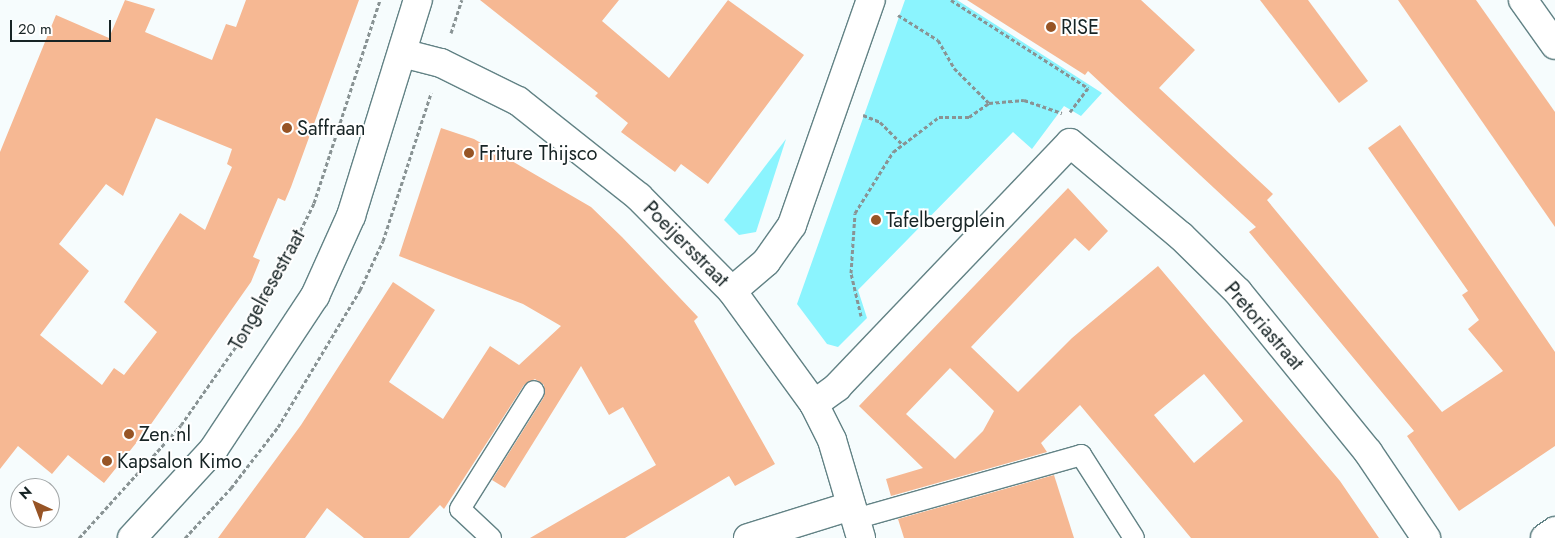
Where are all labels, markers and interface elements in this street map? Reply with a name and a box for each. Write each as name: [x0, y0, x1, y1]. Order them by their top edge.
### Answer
scale bar: [12, 10, 114, 42]
place label: RISE: [1061, 15, 1099, 39]
text: 20 m: [18, 18, 52, 40]
marker: RISE: [1045, 21, 1057, 33]
place label: Saffraan: [297, 116, 366, 140]
marker: Saffraan: [281, 122, 293, 134]
place label: Friture Thijsco: [479, 141, 597, 165]
marker: Friture Thijsco: [463, 147, 475, 159]
street label: Poeijersstraat: [638, 196, 734, 292]
place label: Tafelbergplein: [886, 208, 1005, 232]
marker: Tafelbergplein: [870, 214, 882, 226]
street label: Tongelresestraat: [224, 226, 310, 354]
street label: Pretoriastraat: [1219, 277, 1309, 375]
place label: Zen.nl: [139, 422, 191, 446]
marker: Zen.nl: [123, 428, 135, 440]
place label: Kapsalon Kimo: [117, 449, 242, 473]
marker: Kapsalon Kimo: [101, 455, 113, 467]
north arrow: [10, 478, 60, 528]
text: N: [15, 482, 36, 504]

